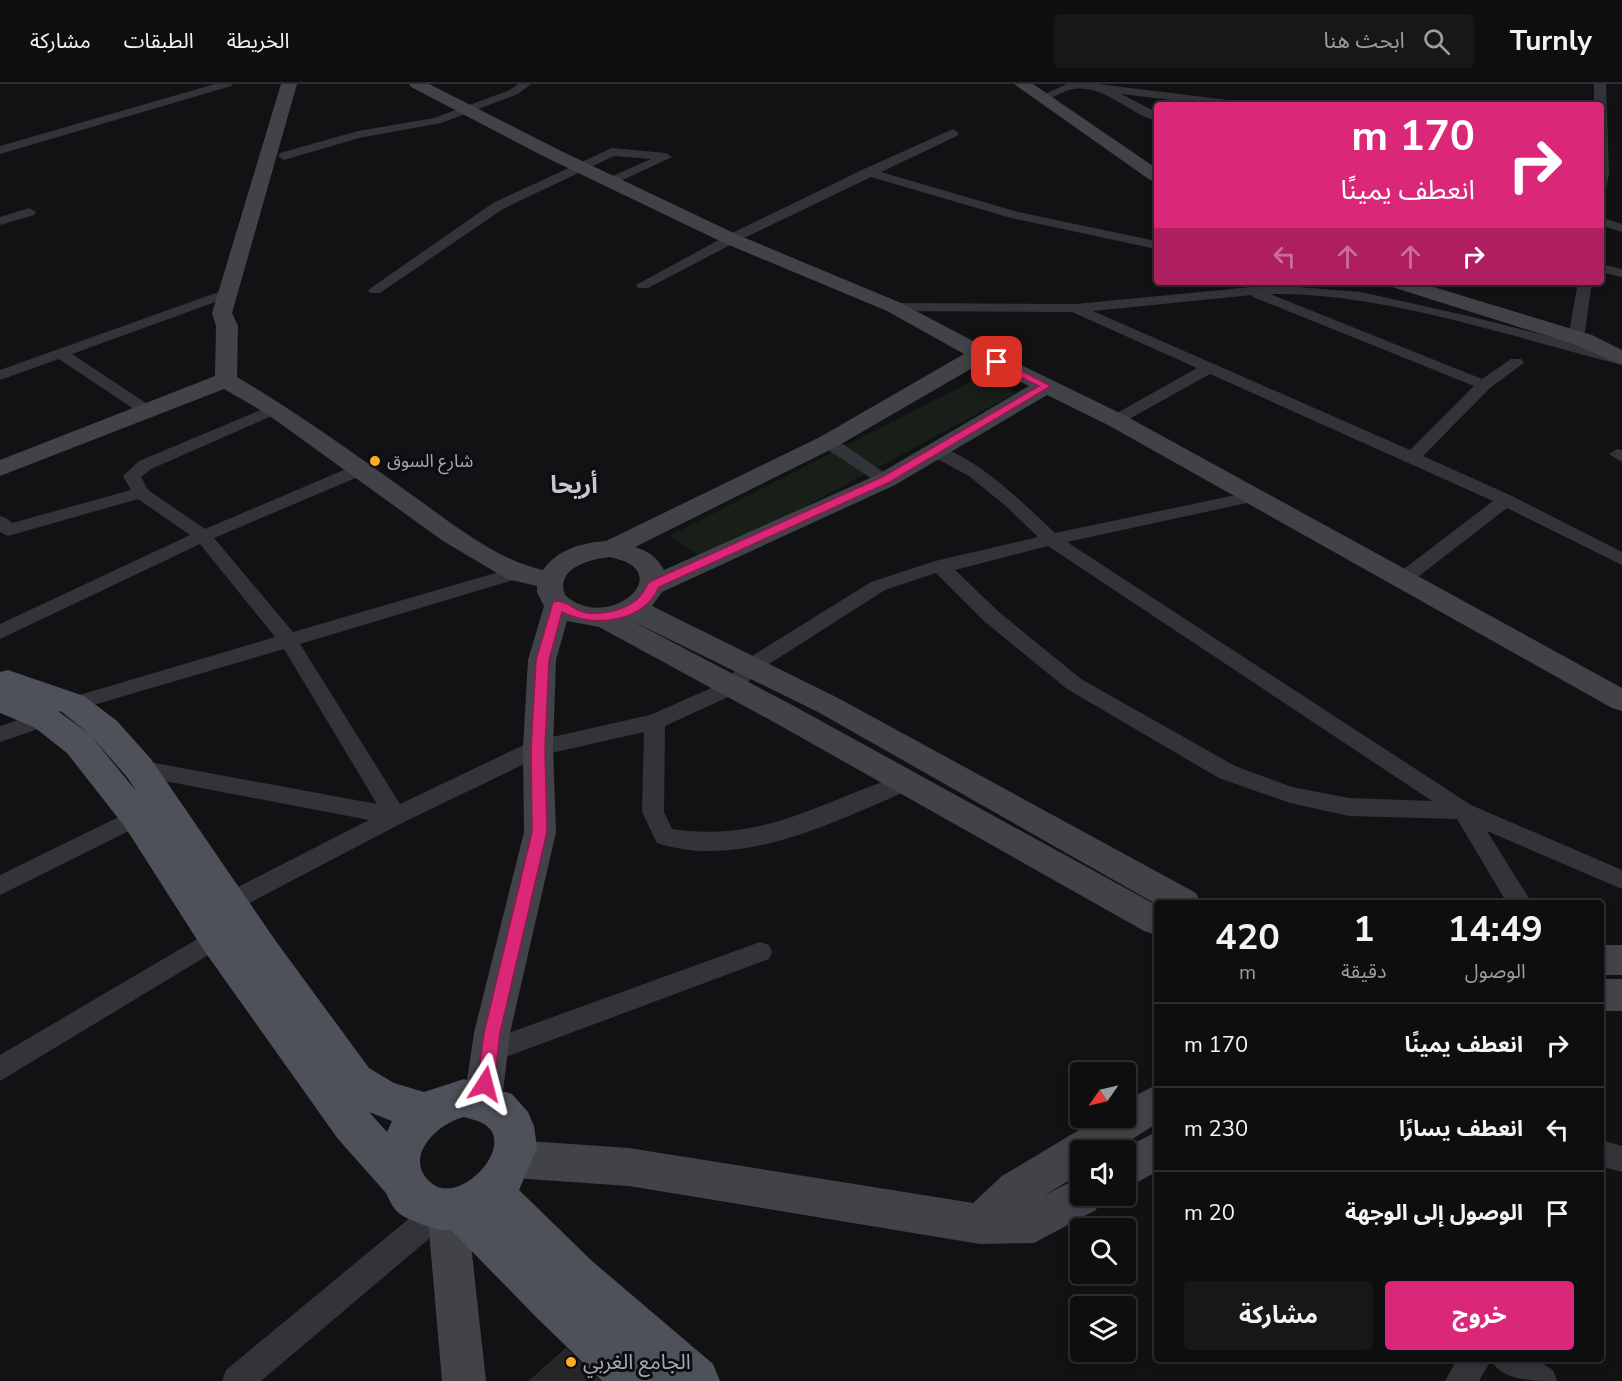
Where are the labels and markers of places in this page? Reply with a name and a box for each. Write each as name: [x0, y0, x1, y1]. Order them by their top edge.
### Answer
pin: [971, 336, 1022, 387]
place label: شارع السوق: [387, 449, 473, 475]
marker: شارع السوق: [368, 454, 382, 468]
place label: الجامع الغربي: [583, 1348, 691, 1378]
marker: الجامع الغربي: [564, 1355, 578, 1369]

